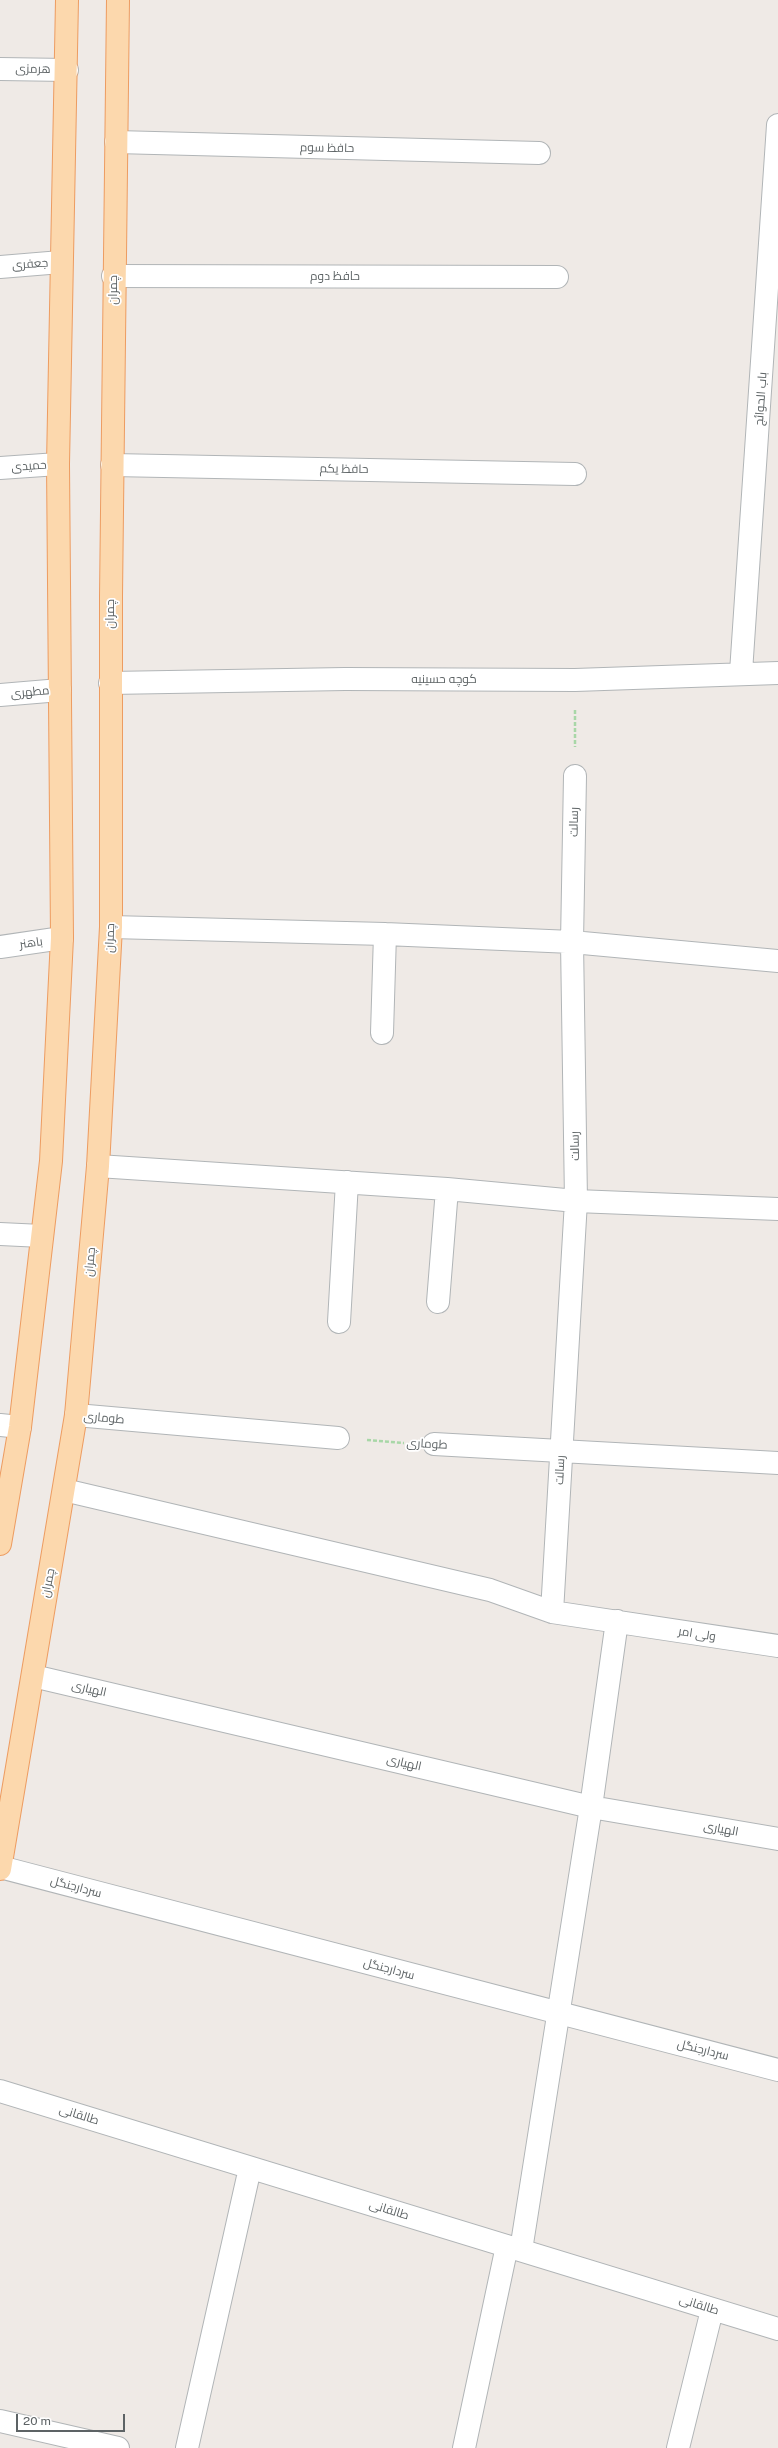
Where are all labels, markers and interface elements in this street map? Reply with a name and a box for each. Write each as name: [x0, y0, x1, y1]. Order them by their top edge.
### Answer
street label: هرمزی: [15, 61, 51, 77]
street label: حافظ سوم: [300, 140, 354, 156]
street label: جعفری: [11, 256, 49, 272]
street label: حافظ دوم: [310, 269, 360, 283]
street label: چمران: [106, 275, 120, 305]
street label: باب الحوائج: [752, 372, 770, 426]
street label: حمیدی: [11, 458, 47, 474]
street label: حافظ یکم: [319, 461, 369, 477]
street label: چمران: [103, 599, 117, 629]
street label: کوچه حسینیه: [411, 672, 477, 686]
street label: مطهری: [10, 683, 50, 701]
street label: رسالت: [567, 807, 581, 837]
street label: چمران: [102, 923, 118, 953]
street label: باهنر: [18, 934, 44, 952]
street label: رسالت: [568, 1131, 582, 1161]
street label: چمران: [82, 1247, 98, 1277]
street label: طوماری: [83, 1409, 125, 1427]
street label: طوماری: [406, 1436, 448, 1452]
street label: رسالت: [552, 1455, 568, 1485]
street label: چمران: [38, 1567, 58, 1599]
street label: ولی امر: [677, 1624, 717, 1644]
street label: الهیاری: [70, 1678, 108, 1700]
street label: الهیاری: [385, 1752, 423, 1774]
street label: الهیاری: [702, 1819, 740, 1839]
street label: سردارجنگل: [49, 1873, 103, 1901]
street label: سردارجنگل: [362, 1955, 416, 1983]
street label: سردارجنگل: [676, 2037, 730, 2063]
street label: طالقانی: [57, 2102, 101, 2128]
street label: طالقانی: [367, 2197, 411, 2223]
street label: طالقانی: [677, 2292, 721, 2318]
scale bar: [18, 2406, 127, 2432]
text: 20 m: [23, 2414, 51, 2428]

